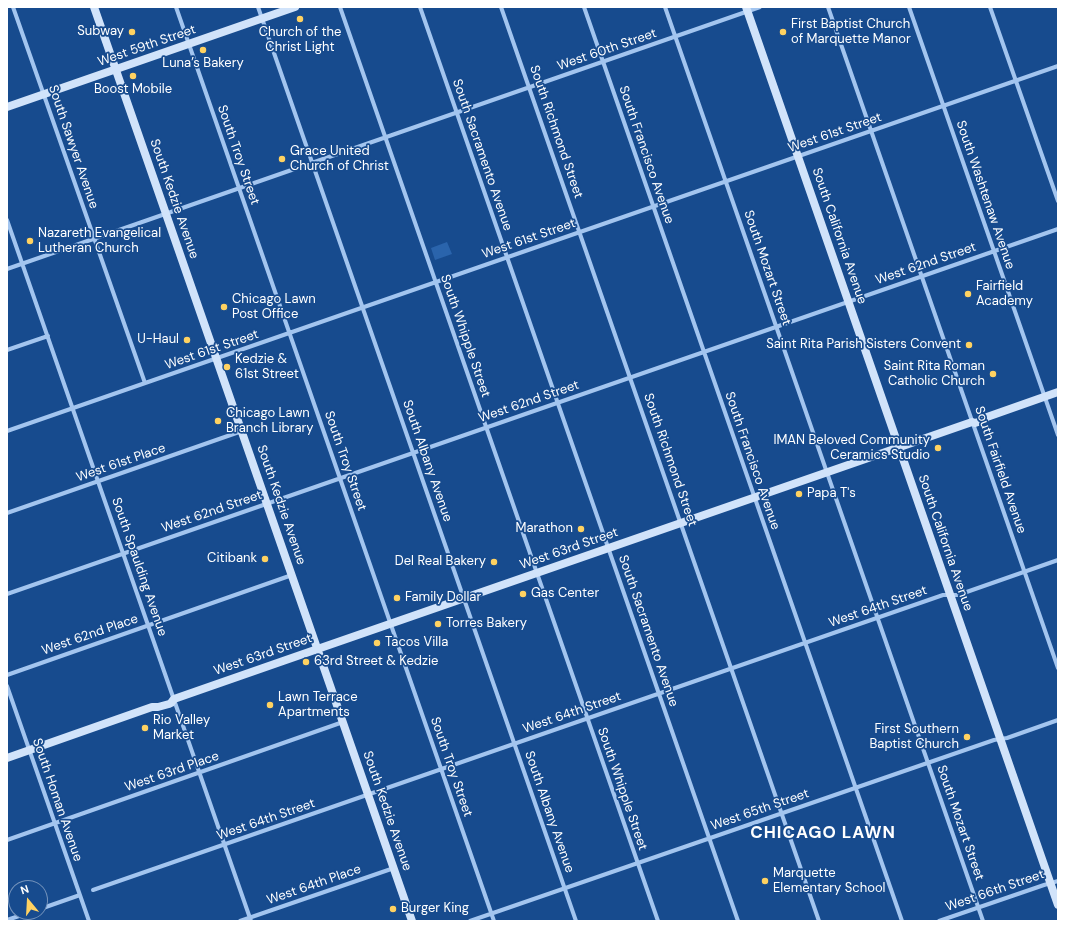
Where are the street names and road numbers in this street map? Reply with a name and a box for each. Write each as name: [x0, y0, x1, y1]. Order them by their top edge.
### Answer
street label: West 59th Street: [96, 22, 198, 70]
street label: West 60th Street: [555, 26, 659, 74]
street label: South Richmond Street: [526, 63, 586, 201]
street label: South Sacramento Avenue: [449, 77, 515, 233]
street label: South Sawyer Avenue: [45, 83, 101, 211]
street label: South Francisco Avenue: [615, 84, 677, 226]
street label: South Troy Street: [214, 103, 262, 207]
street label: West 61st Street: [786, 110, 884, 156]
street label: South Washtenaw Avenue: [952, 119, 1018, 271]
street label: South Kedzie Avenue: [146, 137, 202, 261]
street label: South California Avenue: [808, 166, 870, 306]
street label: South Mozart Street: [740, 208, 794, 328]
street label: West 61st Street: [480, 216, 578, 262]
street label: West 62nd Street: [874, 239, 978, 289]
street label: South Whipple Street: [437, 273, 493, 399]
street label: West 61st Street: [163, 327, 261, 373]
street label: West 62nd Street: [477, 377, 581, 427]
street label: South Francisco Avenue: [721, 390, 783, 532]
street label: South Richmond Street: [640, 391, 700, 529]
street label: South Albany Avenue: [399, 398, 455, 524]
street label: South Fairfield Avenue: [971, 404, 1029, 536]
street label: South Troy Street: [321, 409, 369, 513]
street label: West 61st Place: [74, 440, 168, 486]
street label: South Kedzie Avenue: [253, 443, 309, 567]
street label: South California Avenue: [914, 473, 976, 613]
street label: West 62nd Street: [160, 487, 264, 537]
street label: South Spaulding Avenue: [108, 496, 170, 638]
street label: West 63rd Street: [518, 525, 620, 573]
street label: South Sacramento Avenue: [615, 553, 681, 709]
street label: West 64th Street: [827, 583, 929, 631]
street label: West 62nd Place: [40, 611, 140, 659]
street label: West 63rd Street: [212, 631, 314, 679]
street label: West 64th Street: [521, 689, 623, 737]
street label: South Troy Street: [427, 715, 475, 819]
street label: South Whipple Street: [594, 726, 650, 852]
street label: South Homan Avenue: [29, 736, 85, 864]
street label: West 63rd Place: [123, 749, 221, 795]
street label: South Kedzie Avenue: [359, 749, 415, 873]
street label: South Albany Avenue: [521, 749, 577, 875]
street label: South Mozart Street: [933, 763, 987, 883]
street label: West 65th Street: [709, 786, 811, 834]
street label: West 64th Street: [215, 796, 317, 844]
street label: West 64th Place: [265, 862, 363, 908]
street label: West 66th Street: [944, 867, 1046, 915]

